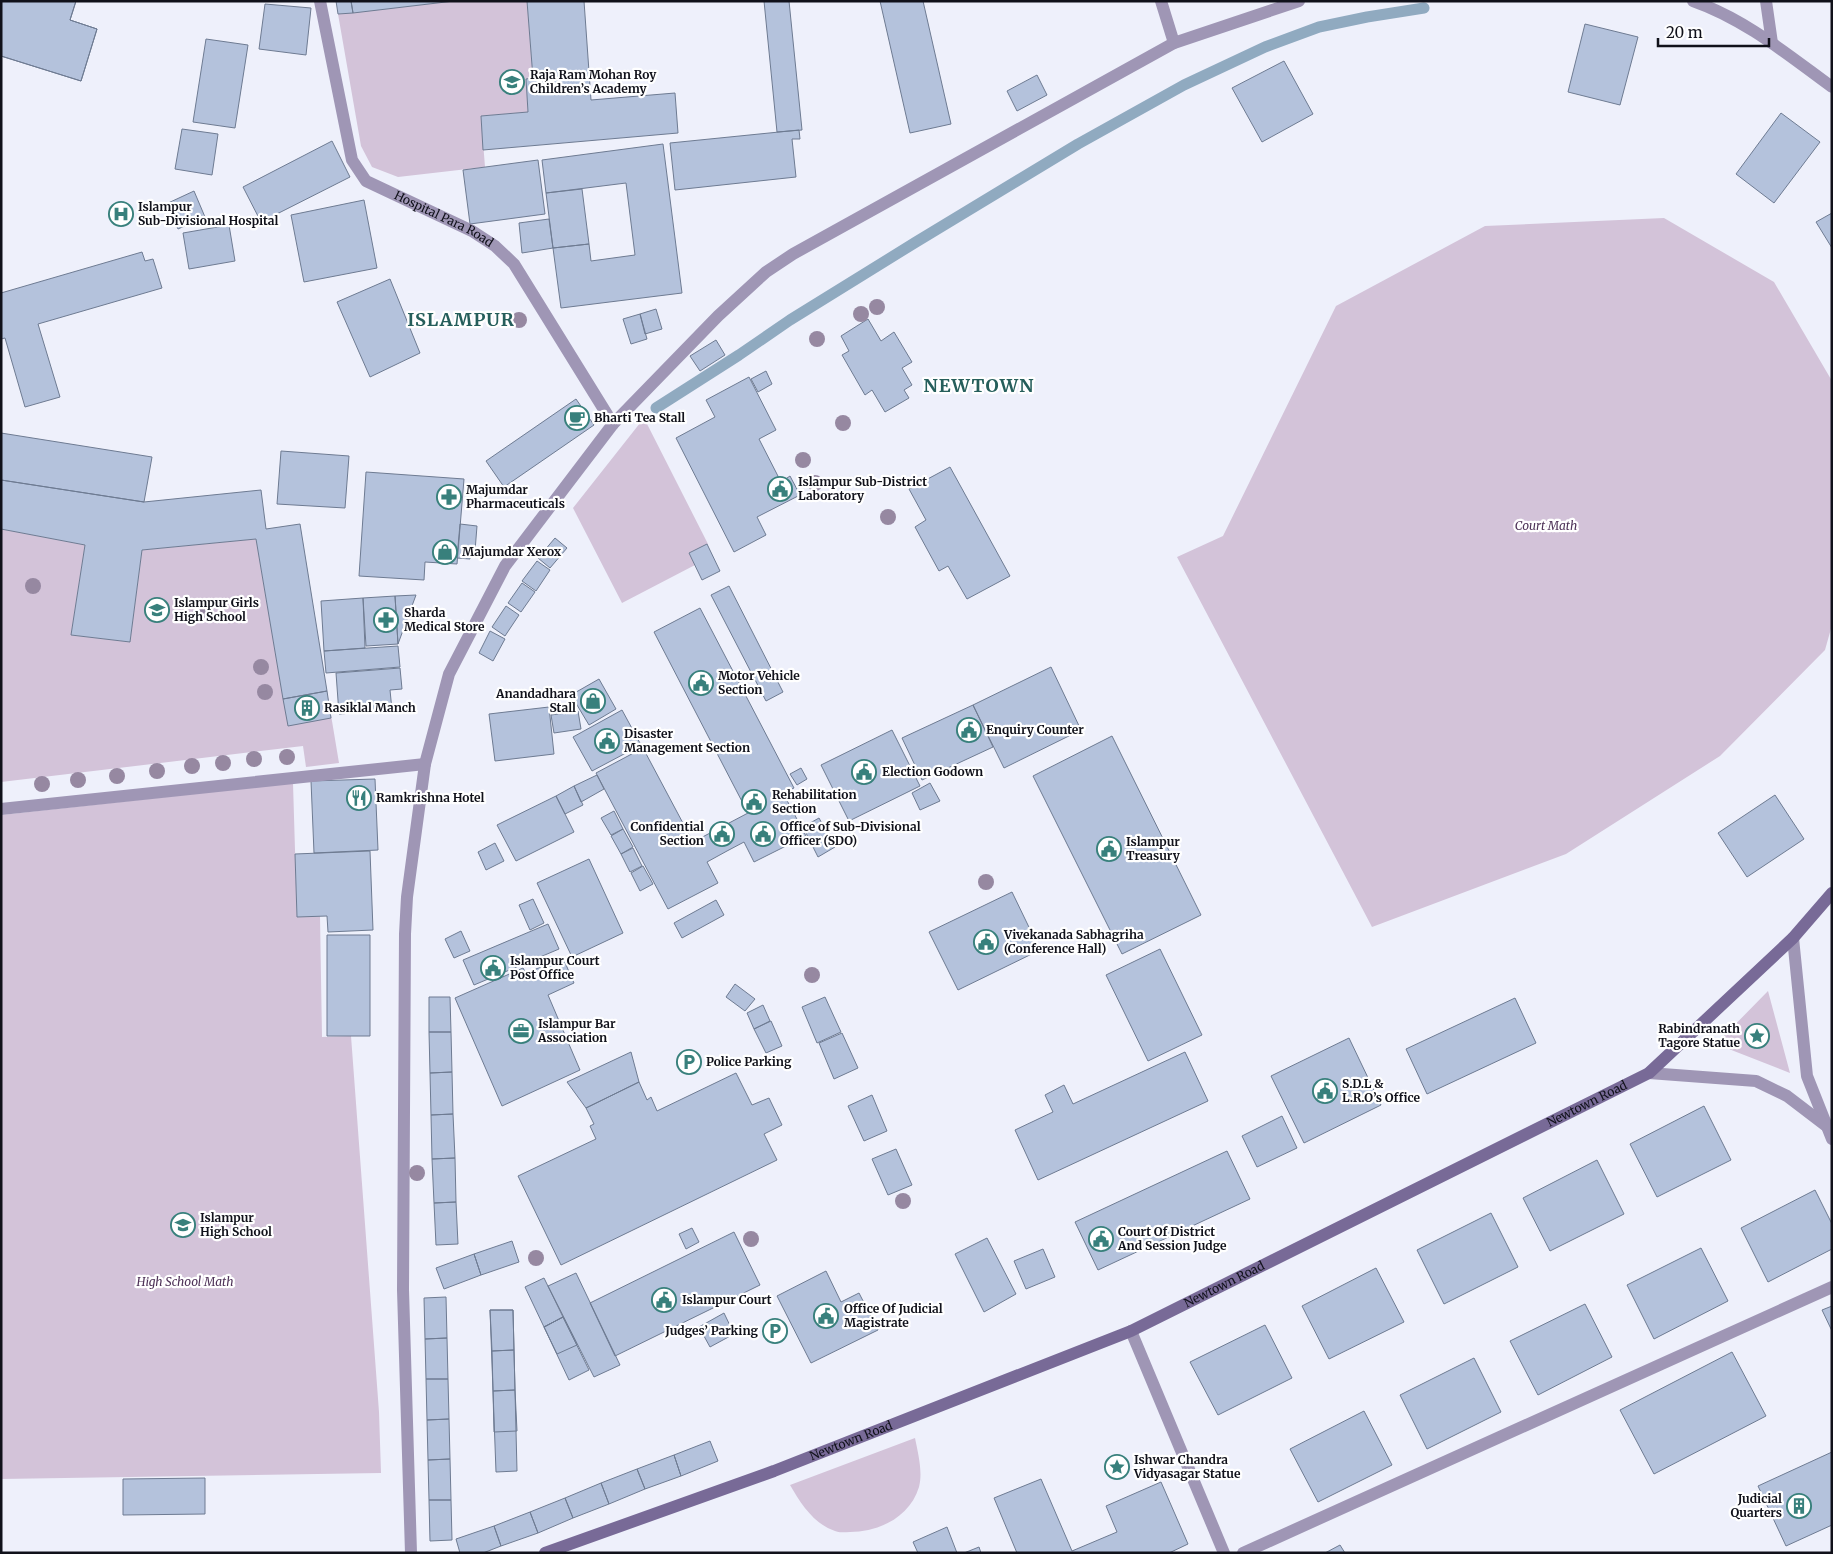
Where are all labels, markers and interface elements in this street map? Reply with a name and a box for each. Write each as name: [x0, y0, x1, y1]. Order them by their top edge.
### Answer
scale bar: [1658, 15, 1769, 47]
text: 20 m: [1666, 23, 1703, 42]
place label: Raja Ram Mohan Roy Children’s Academy: [530, 67, 657, 96]
school or university icon: Raja Ram Mohan Roy Children’s Academy: [499, 69, 525, 95]
street label: Hospital Para Road: [392, 187, 496, 250]
place label: Islampur Sub-Divisional Hospital: [138, 199, 279, 228]
hospital icon: Islampur Sub-Divisional Hospital: [108, 201, 134, 227]
district label: ISLAMPUR: [407, 308, 515, 331]
district label: NEWTOWN: [924, 374, 1034, 397]
cafe icon: Bharti Tea Stall: [564, 405, 590, 431]
place label: Bharti Tea Stall: [594, 410, 685, 425]
place label: Islampur Sub-District Laboratory: [798, 474, 927, 503]
public building icon: Islampur Sub-District Laboratory: [767, 476, 793, 502]
place label: Majumdar Pharmaceuticals: [466, 482, 565, 511]
pharmacy icon: Majumdar Pharmaceuticals: [436, 484, 462, 510]
park label: Court Math: [1515, 518, 1577, 533]
shop icon: Majumdar Xerox: [432, 539, 458, 565]
place label: Majumdar Xerox: [462, 544, 562, 559]
place label: Islampur Girls High School: [174, 595, 259, 624]
school or university icon: Islampur Girls High School: [144, 597, 170, 623]
place label: Sharda Medical Store: [404, 605, 485, 634]
pharmacy icon: Sharda Medical Store: [373, 607, 399, 633]
place label: Motor Vehicle Section: [718, 668, 800, 697]
public building icon: Motor Vehicle Section: [688, 670, 714, 696]
place label: Anandadhara Stall: [495, 686, 576, 715]
shop icon: Anandadhara Stall: [580, 688, 606, 714]
building icon: Rasiklal Manch: [294, 695, 320, 721]
place label: Rasiklal Manch: [324, 700, 416, 715]
public building icon: Enquiry Counter: [956, 717, 982, 743]
place label: Enquiry Counter: [986, 722, 1084, 737]
place label: Disaster Management Section: [624, 726, 750, 755]
public building icon: Disaster Management Section: [594, 728, 620, 754]
public building icon: Election Godown: [851, 759, 877, 785]
place label: Election Godown: [882, 764, 983, 779]
restaurant icon: Ramkrishna Hotel: [346, 785, 372, 811]
place label: Rehabilitation Section: [772, 787, 857, 816]
public building icon: Rehabilitation Section: [741, 789, 767, 815]
place label: Ramkrishna Hotel: [376, 790, 485, 805]
place label: Confidential Section: [630, 819, 704, 848]
place label: Office of Sub-Divisional Officer (SDO): [780, 819, 921, 848]
public building icon: Confidential Section: [709, 821, 735, 847]
public building icon: Office of Sub-Divisional Officer (SDO): [750, 821, 776, 847]
place label: Islampur Treasury: [1126, 834, 1181, 863]
public building icon: Islampur Treasury: [1096, 836, 1122, 862]
place label: Vivekanada Sabhagriha (Conference Hall): [1003, 927, 1144, 956]
public building icon: Vivekanada Sabhagriha (Conference Hall): [973, 929, 999, 955]
place label: Islampur Court Post Office: [510, 953, 600, 982]
public building icon: Islampur Court Post Office: [480, 955, 506, 981]
place label: Islampur Bar Association: [537, 1016, 616, 1045]
office icon: Islampur Bar Association: [508, 1018, 534, 1044]
place label: Rabindranath Tagore Statue: [1658, 1021, 1741, 1050]
place icon: Rabindranath Tagore Statue: [1744, 1023, 1770, 1049]
parking icon: Police Parking: [676, 1049, 702, 1075]
place label: Police Parking: [706, 1054, 792, 1069]
place label: S.D.L & L.R.O’s Office: [1342, 1076, 1421, 1105]
street label: Newtown Road: [1544, 1077, 1629, 1130]
public building icon: S.D.L & L.R.O’s Office: [1312, 1078, 1338, 1104]
place label: Islampur High School: [200, 1210, 272, 1239]
school or university icon: Islampur High School: [170, 1212, 196, 1238]
place label: Court Of District And Session Judge: [1117, 1224, 1227, 1253]
public building icon: Court Of District And Session Judge: [1088, 1226, 1114, 1252]
street label: Newtown Road: [1182, 1258, 1267, 1310]
park label: High School Math: [135, 1274, 234, 1289]
public building icon: Islampur Court: [651, 1287, 677, 1313]
place label: Islampur Court: [682, 1292, 772, 1307]
place label: Office Of Judicial Magistrate: [844, 1301, 943, 1330]
public building icon: Office Of Judicial Magistrate: [813, 1303, 839, 1329]
parking icon: Judges’ Parking: [762, 1318, 788, 1344]
place label: Judges’ Parking: [664, 1323, 758, 1338]
street label: Newtown Road: [807, 1417, 894, 1463]
place label: Ishwar Chandra Vidyasagar Statue: [1133, 1452, 1241, 1481]
place icon: Ishwar Chandra Vidyasagar Statue: [1104, 1454, 1130, 1480]
place label: Judicial Quarters: [1730, 1491, 1782, 1520]
building icon: Judicial Quarters: [1786, 1493, 1812, 1519]

